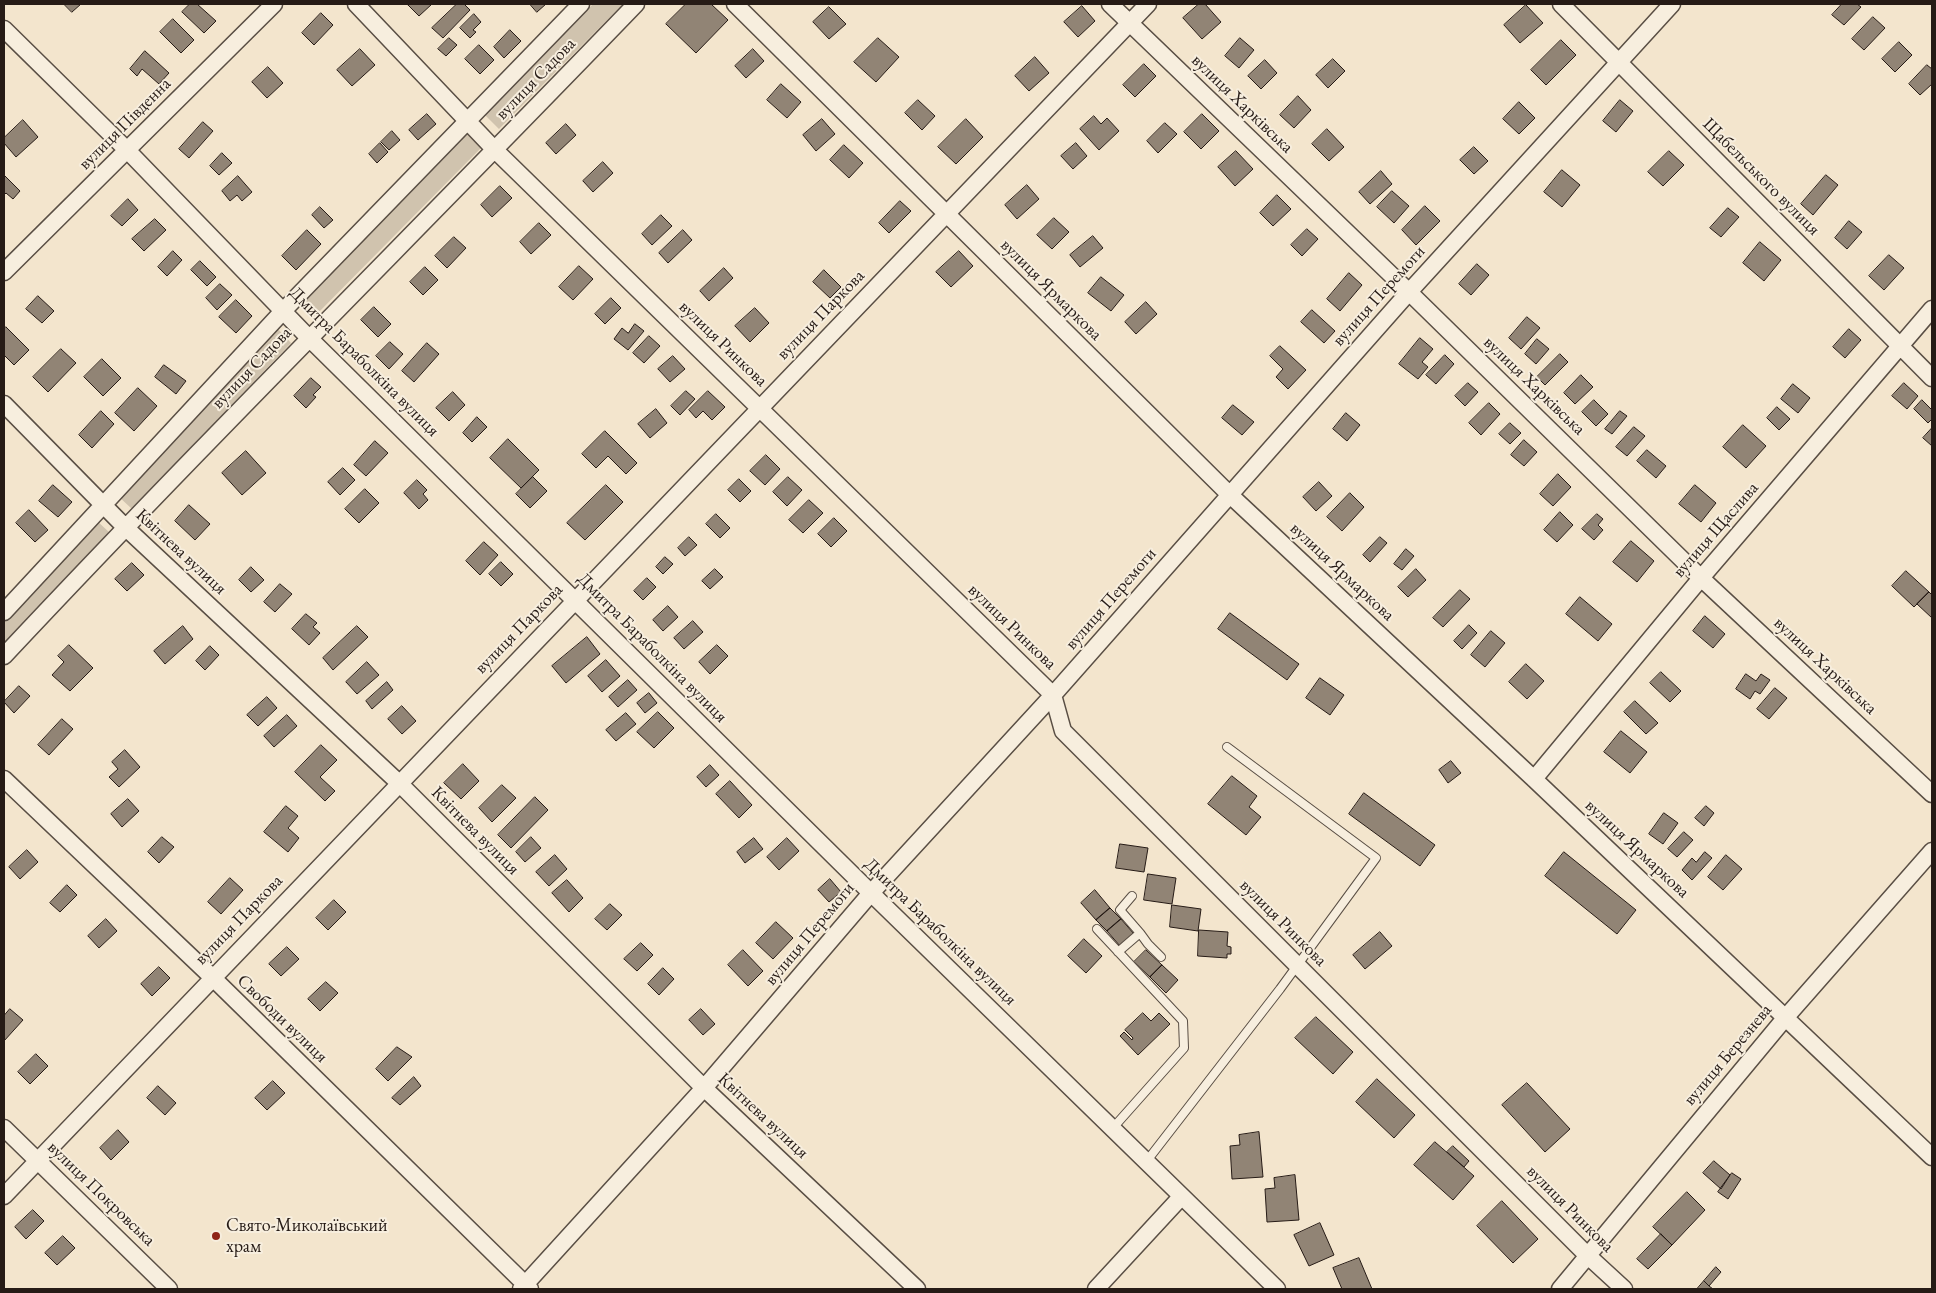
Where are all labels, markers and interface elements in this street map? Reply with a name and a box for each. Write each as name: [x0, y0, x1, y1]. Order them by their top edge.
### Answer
street label: вулиця Садова: [492, 33, 580, 125]
street label: вулиця Харківська: [1187, 50, 1297, 158]
street label: вулиця Південна: [74, 73, 176, 175]
street label: Щабельського вулиця: [1698, 114, 1824, 240]
street label: вулиця Ярмаркова: [996, 235, 1106, 345]
street label: вулиця Перемоги: [1328, 241, 1430, 351]
street label: вулиця Паркова: [773, 265, 869, 365]
street label: Дмитра Бараболкіна вулиця: [284, 282, 444, 442]
street label: вулиця Ринкова: [674, 296, 772, 392]
street label: вулиця Садова: [208, 322, 296, 414]
street label: вулиця Харківська: [1479, 332, 1589, 440]
street label: вулиця Щаслива: [1669, 478, 1763, 582]
street label: Квітнева вулиця: [131, 504, 231, 600]
street label: вулиця Ярмаркова: [1285, 518, 1399, 626]
street label: вулиця Перемоги: [1061, 544, 1161, 654]
street label: Дмитра Бараболкіна вулиця: [572, 568, 732, 728]
street label: вулиця Паркова: [471, 579, 567, 679]
street label: вулиця Ринкова: [963, 579, 1061, 675]
street label: вулиця Харківська: [1769, 613, 1881, 719]
street label: Квітнева вулиця: [426, 782, 524, 880]
street label: вулиця Ярмаркова: [1580, 795, 1694, 903]
street label: Дмитра Бараболкіна вулиця: [859, 854, 1021, 1010]
street label: вулиця Паркова: [191, 870, 287, 970]
street label: вулиця Ринкова: [1235, 875, 1331, 971]
street label: вулиця Перемоги: [761, 878, 859, 990]
street label: Свободи вулиця: [232, 970, 332, 1068]
street label: вулиця Березнева: [1679, 1000, 1777, 1110]
street label: Квітнева вулиця: [713, 1068, 813, 1164]
street label: вулиця Покровська: [43, 1137, 159, 1251]
street label: вулиця Ринкова: [1522, 1161, 1618, 1257]
place label: Свято-Миколаївський храм: [226, 1215, 388, 1258]
marker: Свято-Миколаївський храм: [210, 1230, 222, 1242]

